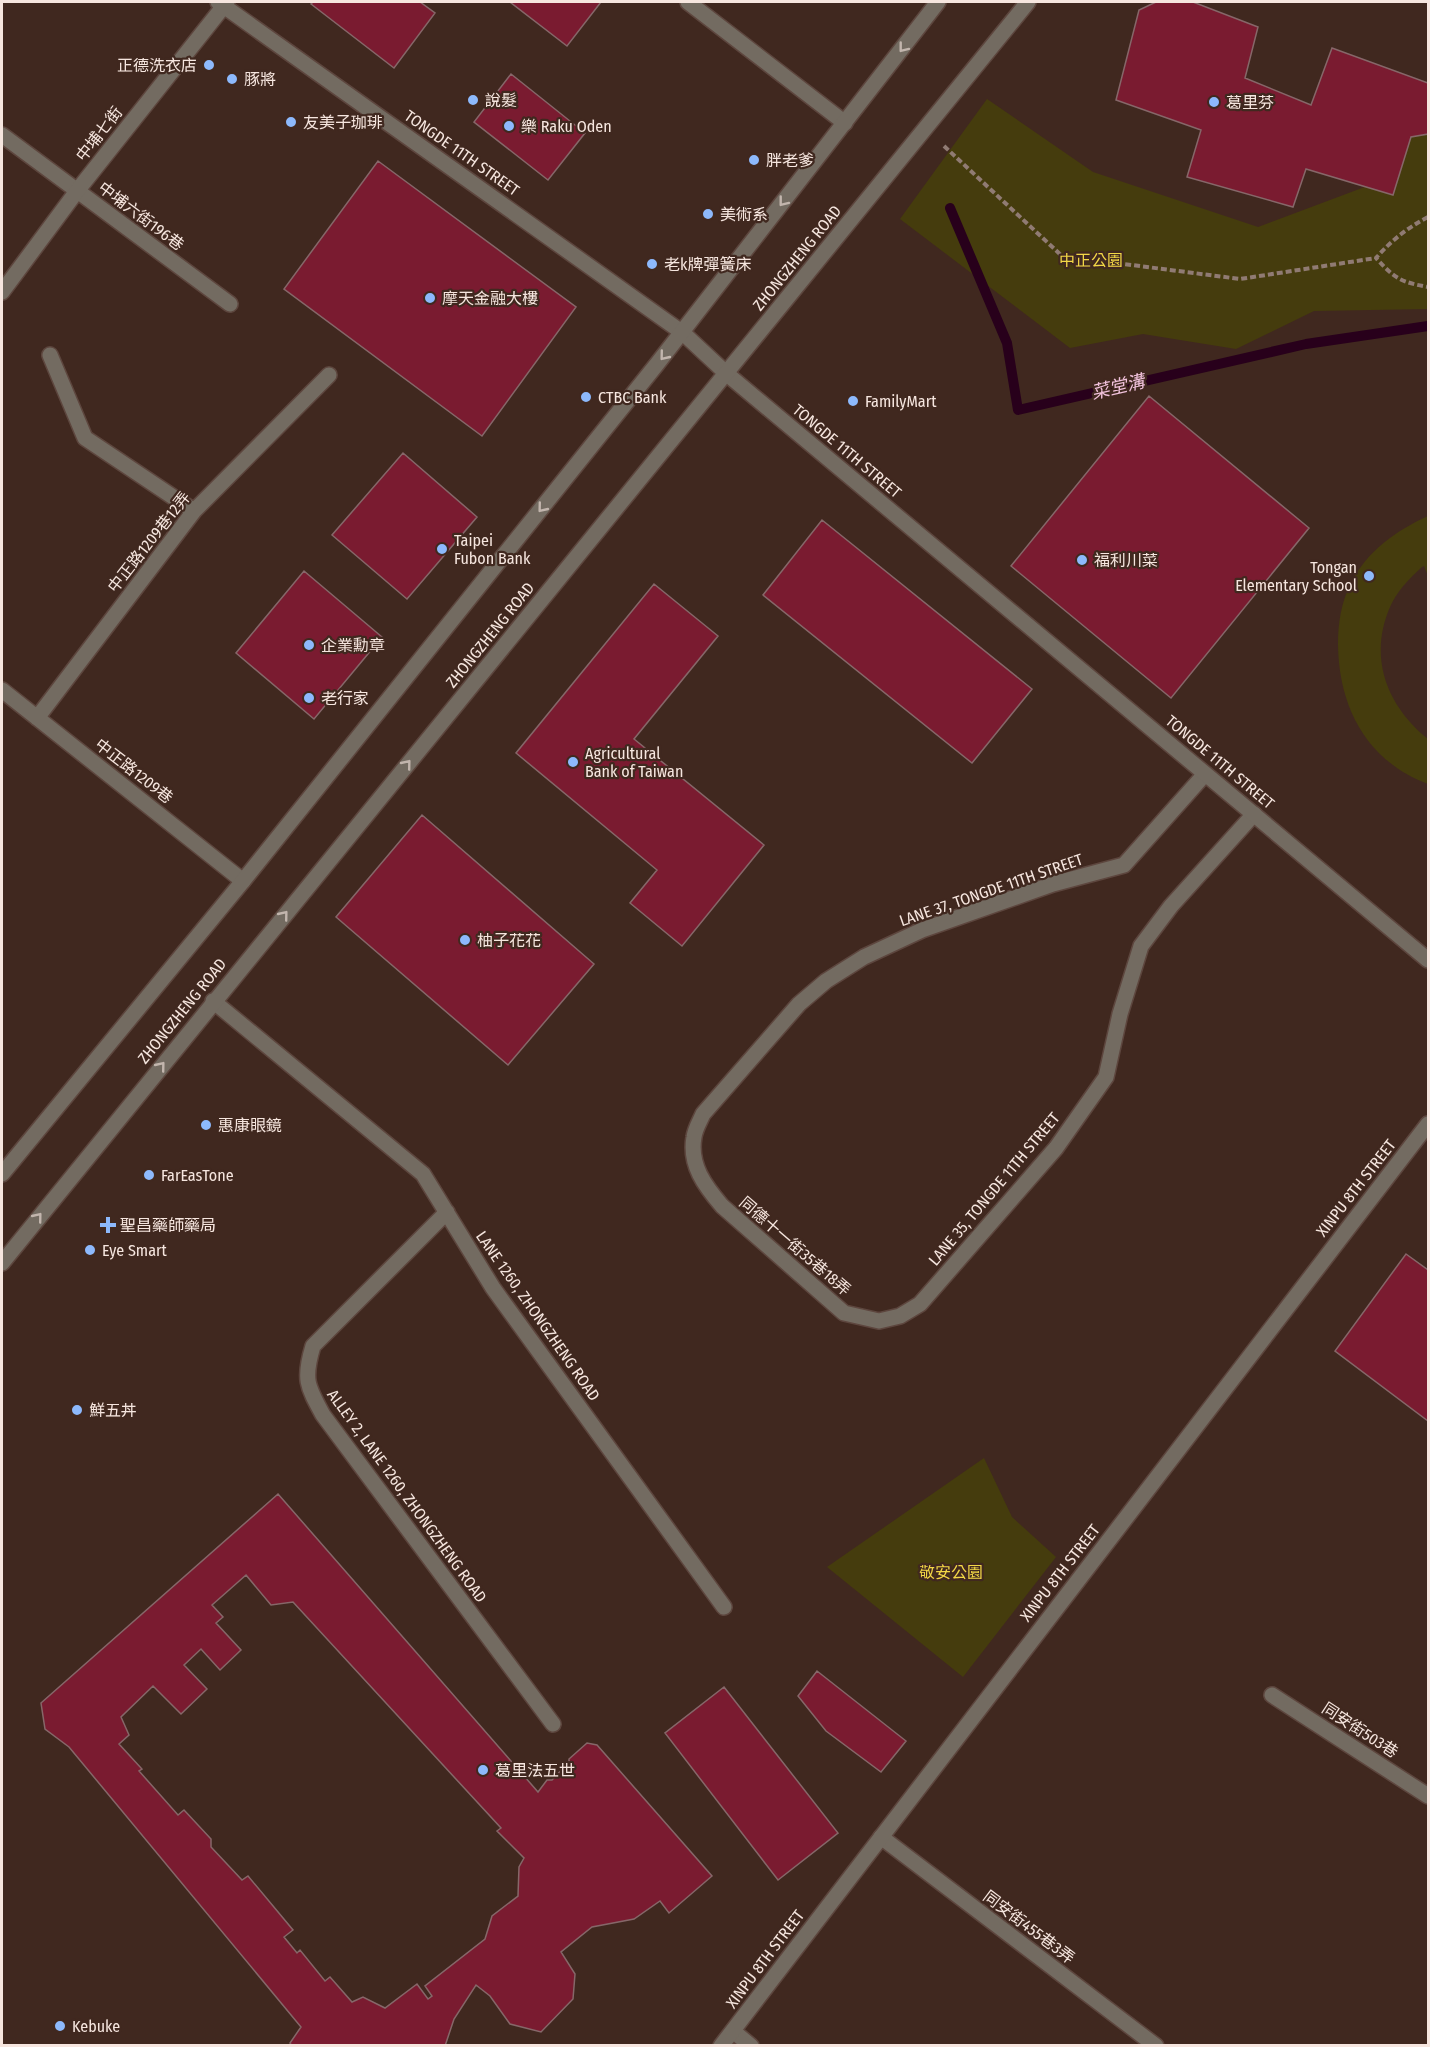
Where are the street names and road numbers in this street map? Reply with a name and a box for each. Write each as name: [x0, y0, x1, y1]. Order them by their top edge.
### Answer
street label: 中埔七街: [72, 103, 126, 165]
street label: TONGDE 11TH STREET: [401, 106, 523, 200]
street label: 中埔六街196巷: [95, 178, 187, 254]
street label: ZHONGZHENG ROAD: [749, 202, 845, 314]
street label: TONGDE 11TH STREET: [789, 400, 905, 502]
street label: 中正路1209巷12弄: [104, 488, 194, 596]
street label: ZHONGZHENG ROAD: [442, 579, 538, 691]
street label: TONGDE 11TH STREET: [1162, 711, 1278, 813]
street label: 中正路1209巷: [91, 735, 177, 807]
street label: LANE 37, TONGDE 11TH STREET: [897, 849, 1086, 930]
street label: ZHONGZHENG ROAD: [134, 955, 230, 1067]
street label: LANE 35, TONGDE 11TH STREET: [924, 1108, 1064, 1269]
street label: XINPU 8TH STREET: [1312, 1135, 1400, 1240]
street label: 同德十一街35巷18弄: [736, 1193, 854, 1299]
street label: LANE 1260, ZHONGZHENG ROAD: [472, 1227, 604, 1405]
street label: ALLEY 2, LANE 1260, ZHONGZHENG ROAD: [323, 1386, 491, 1606]
street label: XINPU 8TH STREET: [1016, 1520, 1104, 1625]
street label: 同安街503巷: [1318, 1698, 1402, 1762]
street label: 同安街455巷3弄: [980, 1886, 1078, 1968]
street label: XINPU 8TH STREET: [722, 1906, 808, 2012]

